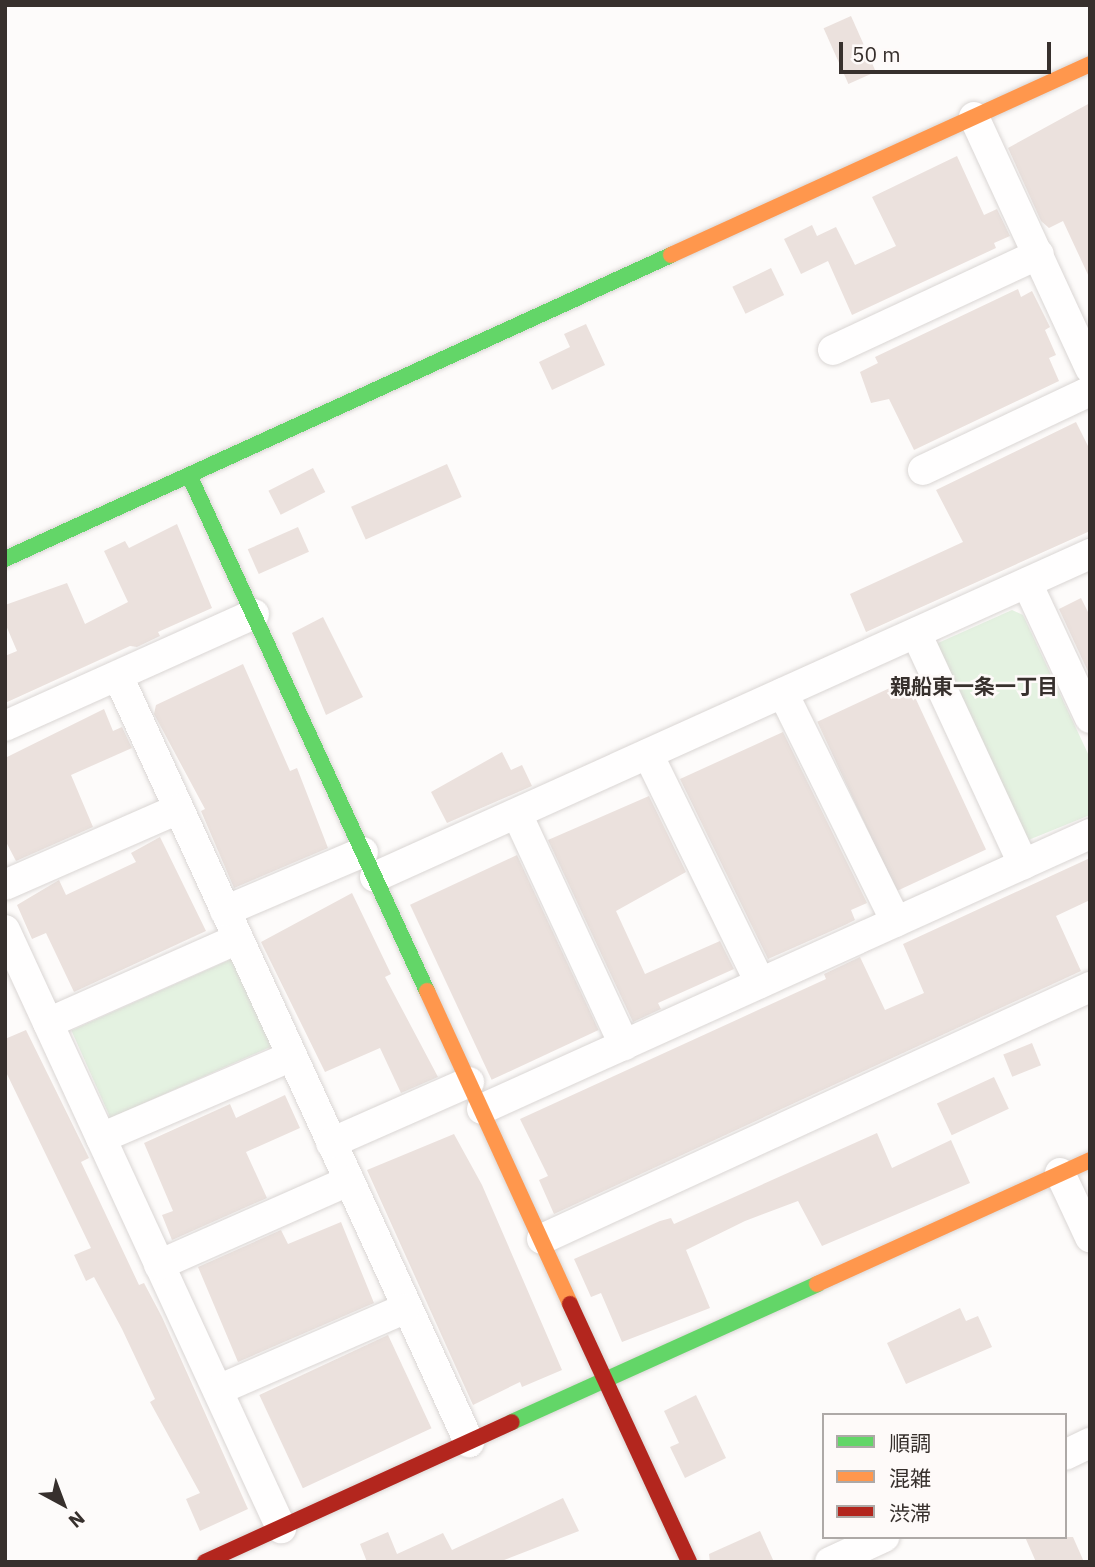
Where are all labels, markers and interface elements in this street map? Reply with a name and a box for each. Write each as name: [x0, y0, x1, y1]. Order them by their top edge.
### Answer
scale bar: [843, 28, 1055, 72]
text: 50 m: [852, 40, 901, 68]
district label: 親船東一条一丁目: [890, 673, 1058, 699]
legend: [822, 1413, 1067, 1539]
text: 順調: [889, 1429, 931, 1457]
text: 混雑: [889, 1464, 931, 1492]
north arrow: [28, 1469, 98, 1539]
text: 渋滞: [889, 1499, 931, 1527]
text: N: [64, 1506, 90, 1533]

